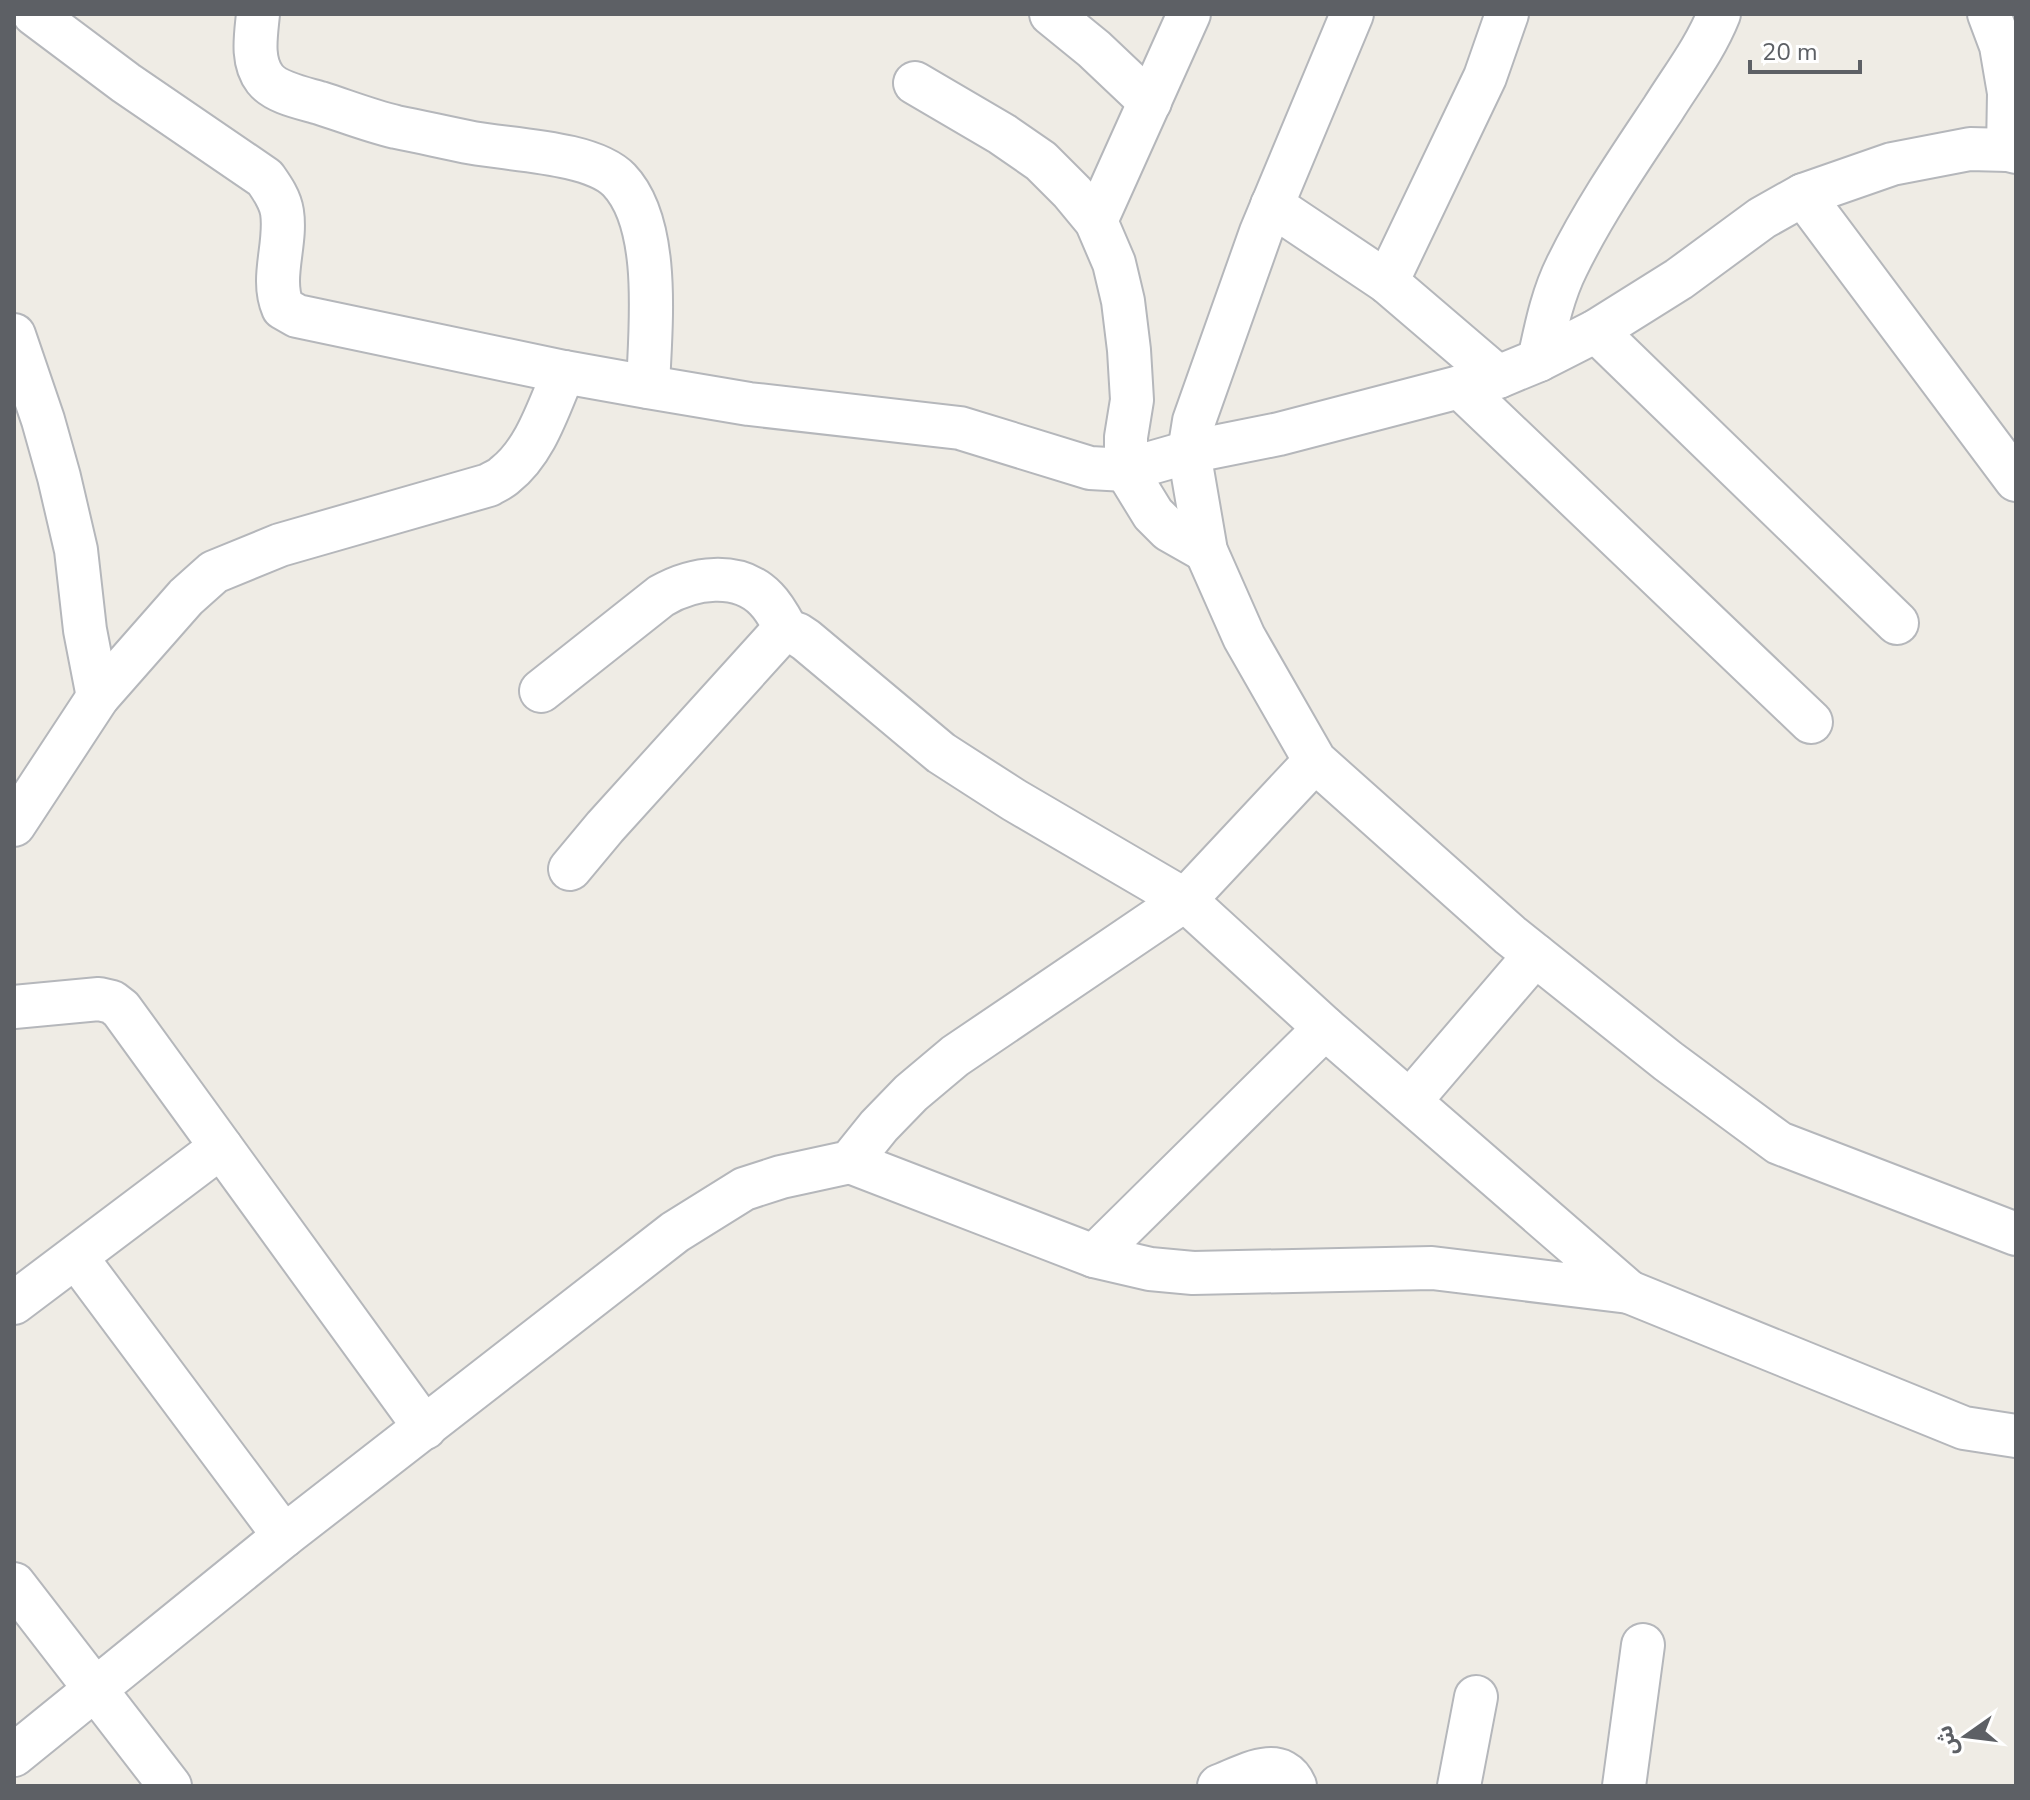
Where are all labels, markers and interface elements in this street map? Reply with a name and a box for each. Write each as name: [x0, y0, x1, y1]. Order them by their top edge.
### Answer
scale bar: [1750, 24, 1860, 74]
text: 20 m: [1762, 36, 1818, 68]
north arrow: [1926, 1696, 2006, 1776]
text: ش: [1929, 1722, 1966, 1759]

